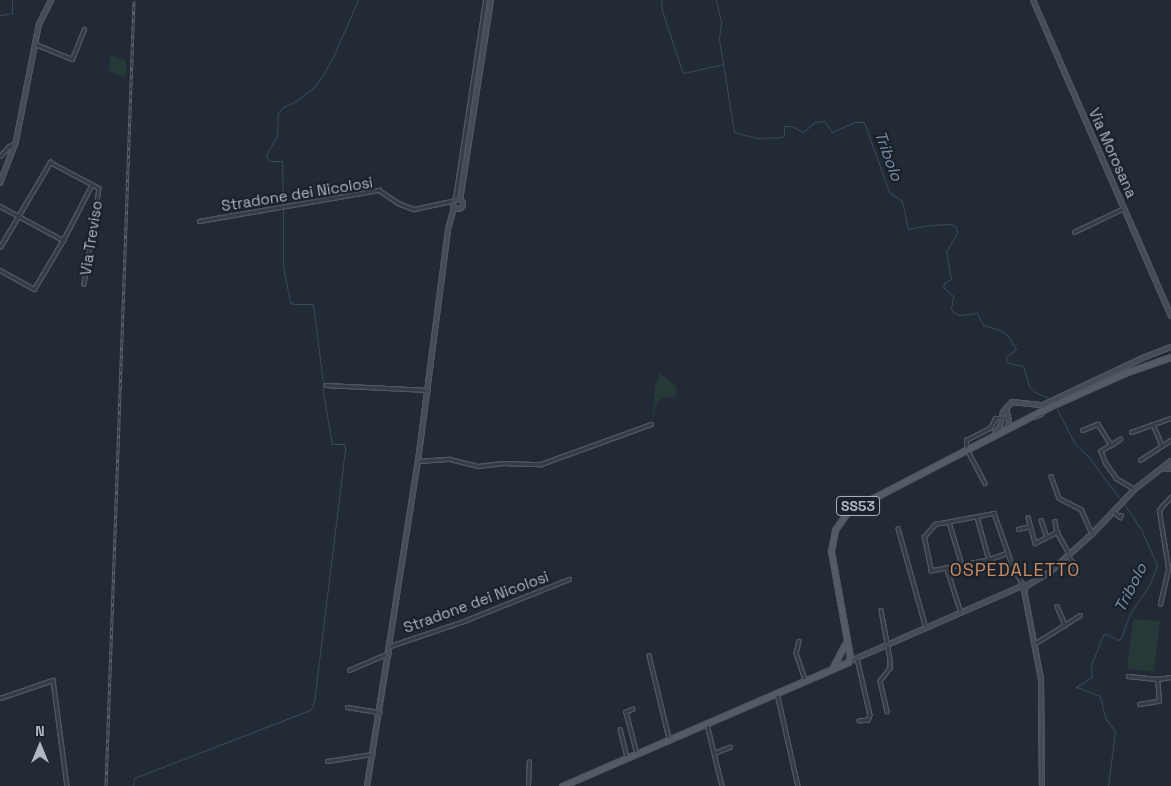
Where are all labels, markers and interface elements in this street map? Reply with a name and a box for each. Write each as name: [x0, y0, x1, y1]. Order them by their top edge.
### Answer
street label: Via Morosana: [1085, 105, 1141, 201]
water label: Tribolo: [870, 128, 906, 184]
street label: Stradone dei Nicolosi: [220, 173, 374, 215]
street label: Via Treviso: [76, 199, 106, 277]
road number: SS53: [836, 494, 880, 518]
district label: OSPEDALETTO: [948, 559, 1082, 581]
water label: Tribolo: [1111, 560, 1151, 616]
street label: Stradone dei Nicolosi: [401, 567, 551, 637]
north arrow: [15, 721, 65, 771]
text: N: [35, 722, 45, 740]

